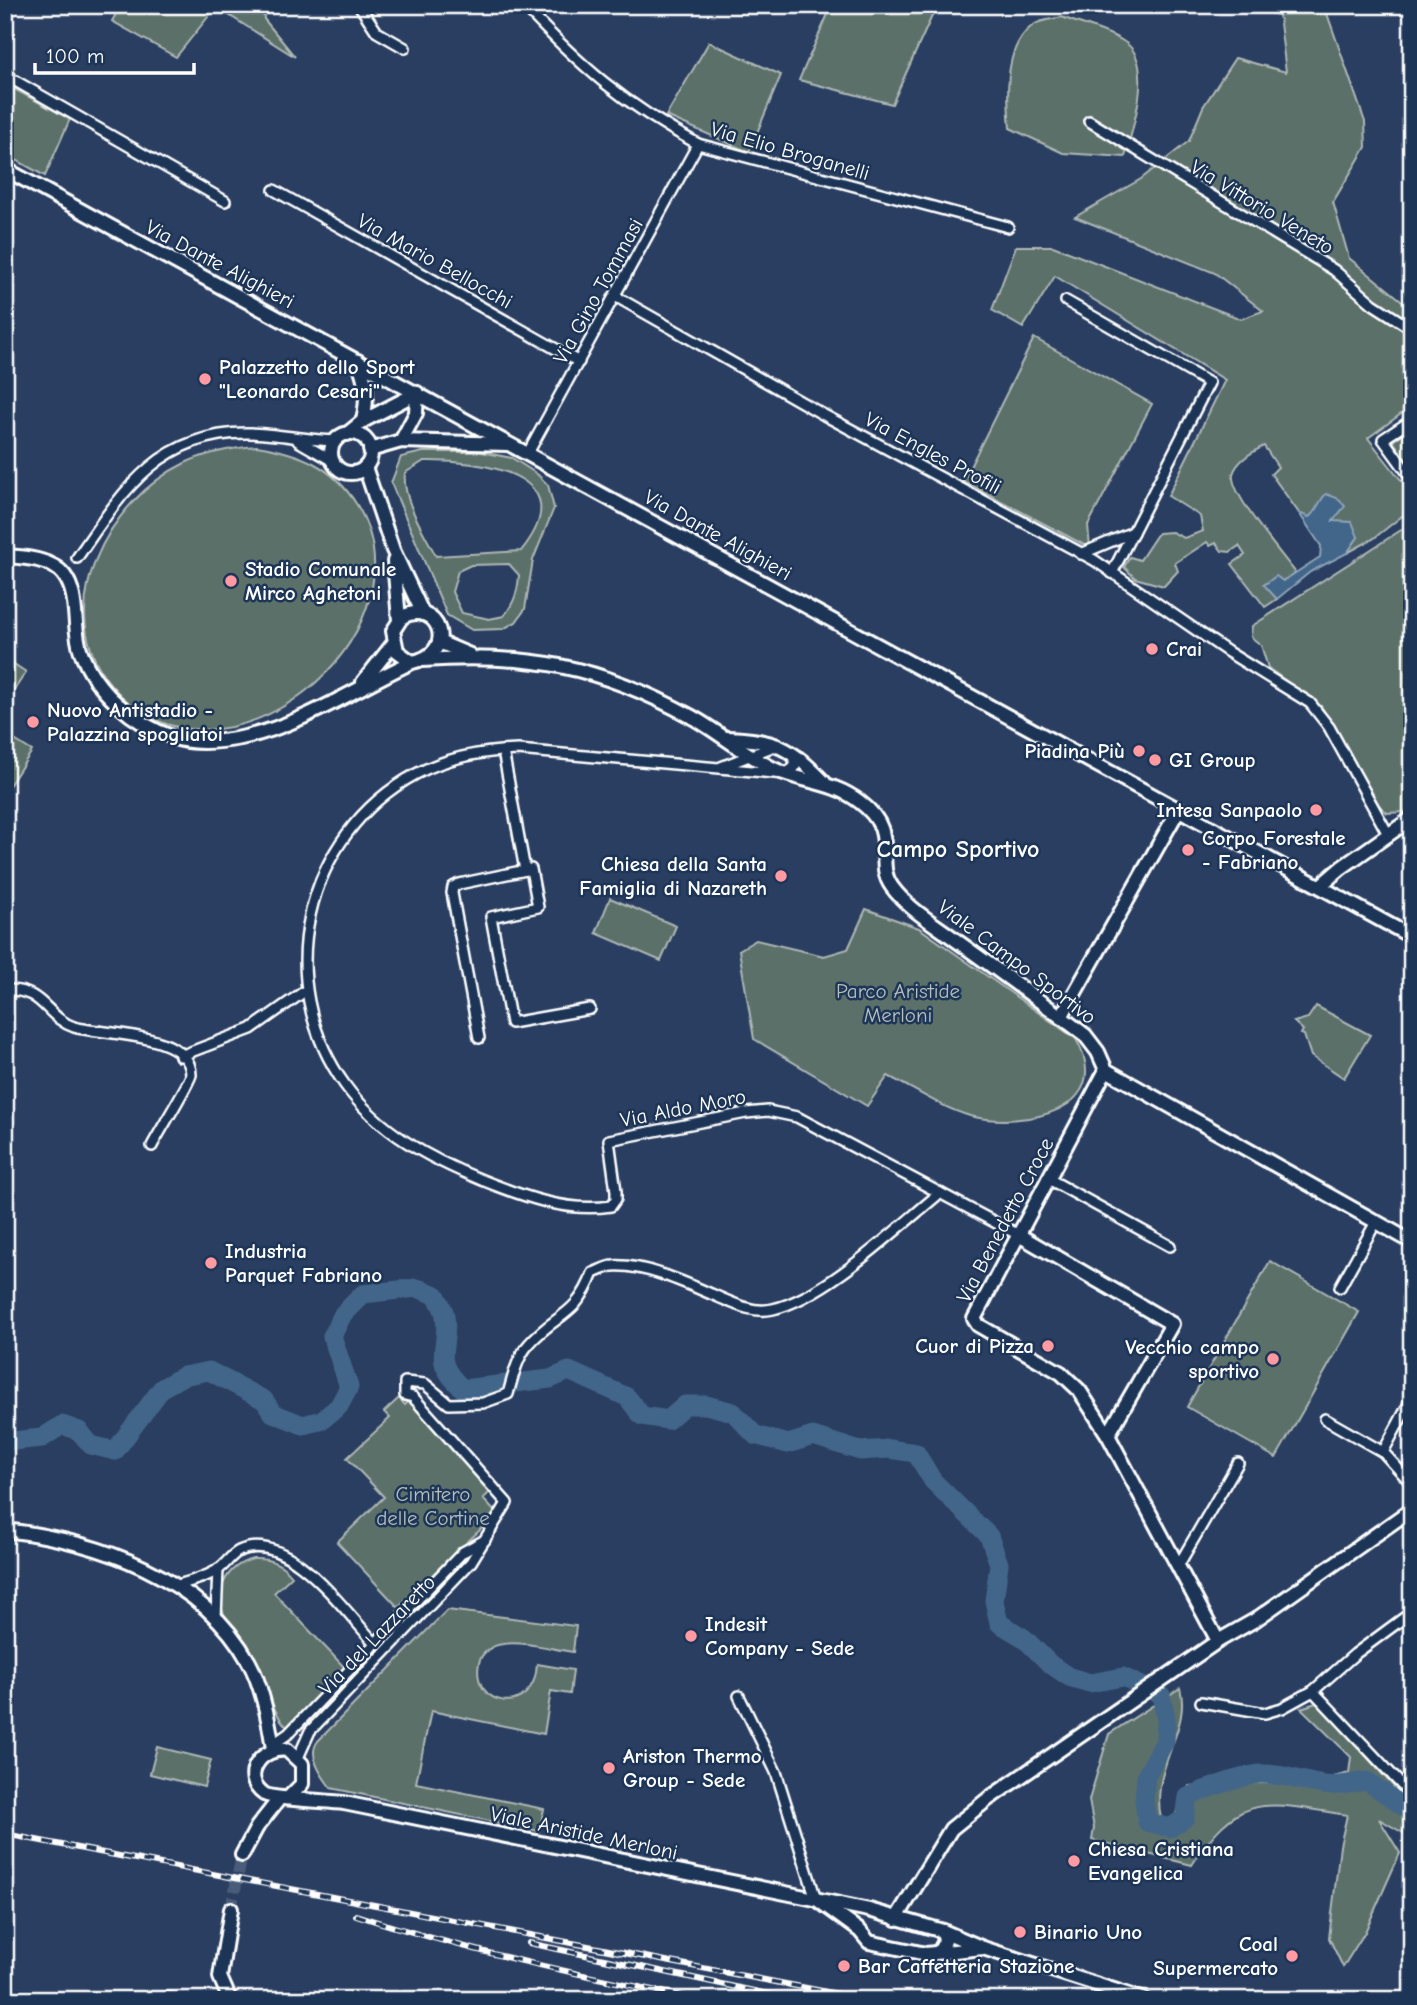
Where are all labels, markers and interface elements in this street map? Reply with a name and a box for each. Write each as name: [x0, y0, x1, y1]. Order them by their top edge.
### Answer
scale bar: [35, 32, 194, 76]
text: 100 m: [46, 44, 104, 68]
street label: Via Elio Broganelli: [708, 117, 872, 185]
street label: Via Vittorio Veneto: [1186, 155, 1338, 259]
street label: Via Mario Bellocchi: [353, 208, 517, 314]
street label: Via Gino Tommasi: [548, 214, 648, 368]
street label: Via Dante Alighieri: [142, 215, 298, 313]
place label: Palazzetto dello Sport "Leonardo Cesari": [219, 355, 416, 403]
marker: Palazzetto dello Sport "Leonardo Cesari": [197, 371, 213, 387]
street label: Via Engles Profili: [861, 407, 1005, 499]
street label: Via Dante Alighieri: [640, 485, 796, 585]
place label: Stadio Comunale Mirco Aghetoni: [245, 557, 396, 605]
marker: Stadio Comunale Mirco Aghetoni: [223, 573, 239, 589]
place label: Crai: [1166, 637, 1202, 661]
marker: Crai: [1144, 641, 1160, 657]
place label: Nuovo Antistadio - Palazzina spogliatoi: [47, 698, 223, 746]
marker: Nuovo Antistadio - Palazzina spogliatoi: [25, 714, 41, 730]
place label: Piadina Più: [1024, 739, 1125, 763]
marker: Piadina Più: [1131, 743, 1147, 759]
place label: GI Group: [1169, 748, 1256, 772]
marker: GI Group: [1147, 752, 1163, 768]
place label: Intesa Sanpaolo: [1157, 798, 1302, 822]
marker: Intesa Sanpaolo: [1308, 802, 1324, 818]
place label: Corpo Forestale - Fabriano: [1202, 826, 1346, 874]
district label: Campo Sportivo: [877, 835, 1039, 863]
marker: Corpo Forestale - Fabriano: [1180, 842, 1196, 858]
place label: Chiesa della Santa Famiglia di Nazareth: [579, 852, 767, 900]
marker: Chiesa della Santa Famiglia di Nazareth: [773, 868, 789, 884]
street label: Viale Campo Sportivo: [933, 895, 1101, 1029]
park label: Parco Aristide Merloni: [836, 979, 960, 1027]
street label: Via Aldo Moro: [618, 1084, 748, 1132]
street label: Via Benedetto Croce: [951, 1133, 1059, 1307]
place label: Industria Parquet Fabriano: [225, 1239, 382, 1287]
marker: Industria Parquet Fabriano: [203, 1255, 219, 1271]
place label: Cuor di Pizza: [915, 1334, 1034, 1358]
place label: Vecchio campo sportivo: [1125, 1335, 1259, 1383]
marker: Cuor di Pizza: [1040, 1338, 1056, 1354]
marker: Vecchio campo sportivo: [1265, 1351, 1281, 1367]
park label: Cimitero delle Cortine: [376, 1482, 490, 1530]
street label: Via del Lazzaretto: [314, 1570, 440, 1700]
place label: Indesit Company - Sede: [705, 1612, 854, 1660]
marker: Indesit Company - Sede: [683, 1628, 699, 1644]
place label: Ariston Thermo Group - Sede: [623, 1744, 762, 1792]
marker: Ariston Thermo Group - Sede: [601, 1760, 617, 1776]
street label: Viale Aristide Merloni: [488, 1801, 680, 1865]
place label: Chiesa Cristiana Evangelica: [1088, 1837, 1234, 1885]
marker: Chiesa Cristiana Evangelica: [1066, 1853, 1082, 1869]
place label: Binario Uno: [1034, 1920, 1142, 1944]
marker: Binario Uno: [1012, 1924, 1028, 1940]
place label: Coal Supermercato: [1153, 1932, 1278, 1980]
marker: Coal Supermercato: [1284, 1948, 1300, 1964]
place label: Bar Caffetteria Stazione: [858, 1954, 1075, 1978]
marker: Bar Caffetteria Stazione: [836, 1958, 852, 1974]

